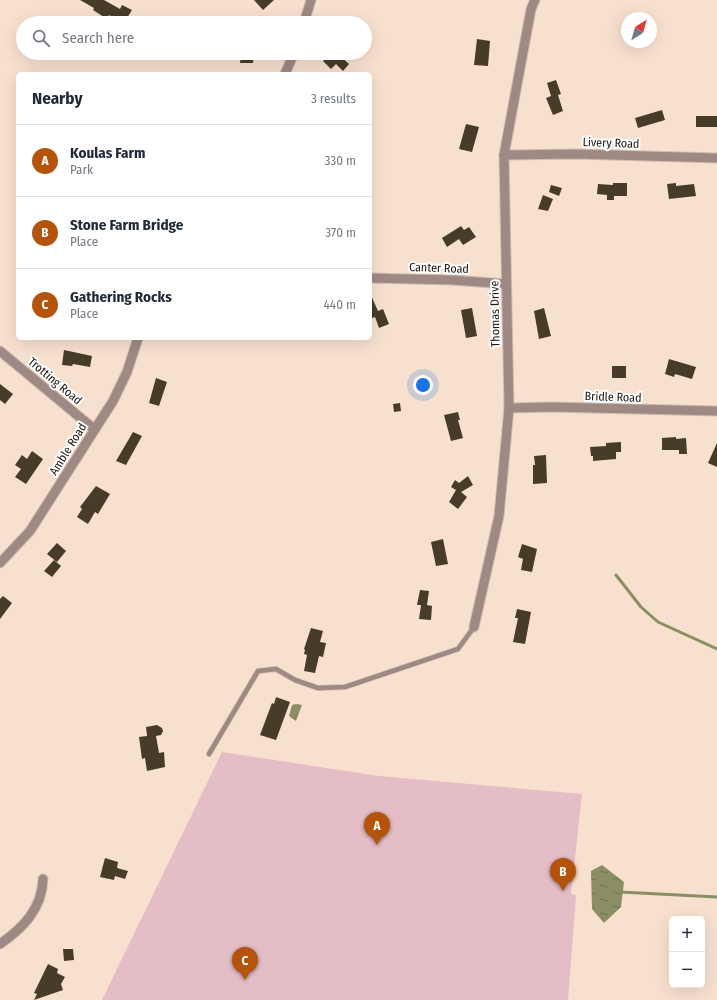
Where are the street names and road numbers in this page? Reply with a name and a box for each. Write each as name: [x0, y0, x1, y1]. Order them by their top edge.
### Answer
street label: Livery Road: [582, 135, 640, 151]
street label: Canter Road: [409, 260, 469, 276]
street label: Thomas Drive: [487, 281, 503, 347]
street label: Trotting Road: [25, 354, 85, 408]
street label: Bridle Road: [584, 389, 642, 405]
street label: Amble Road: [47, 420, 89, 478]

